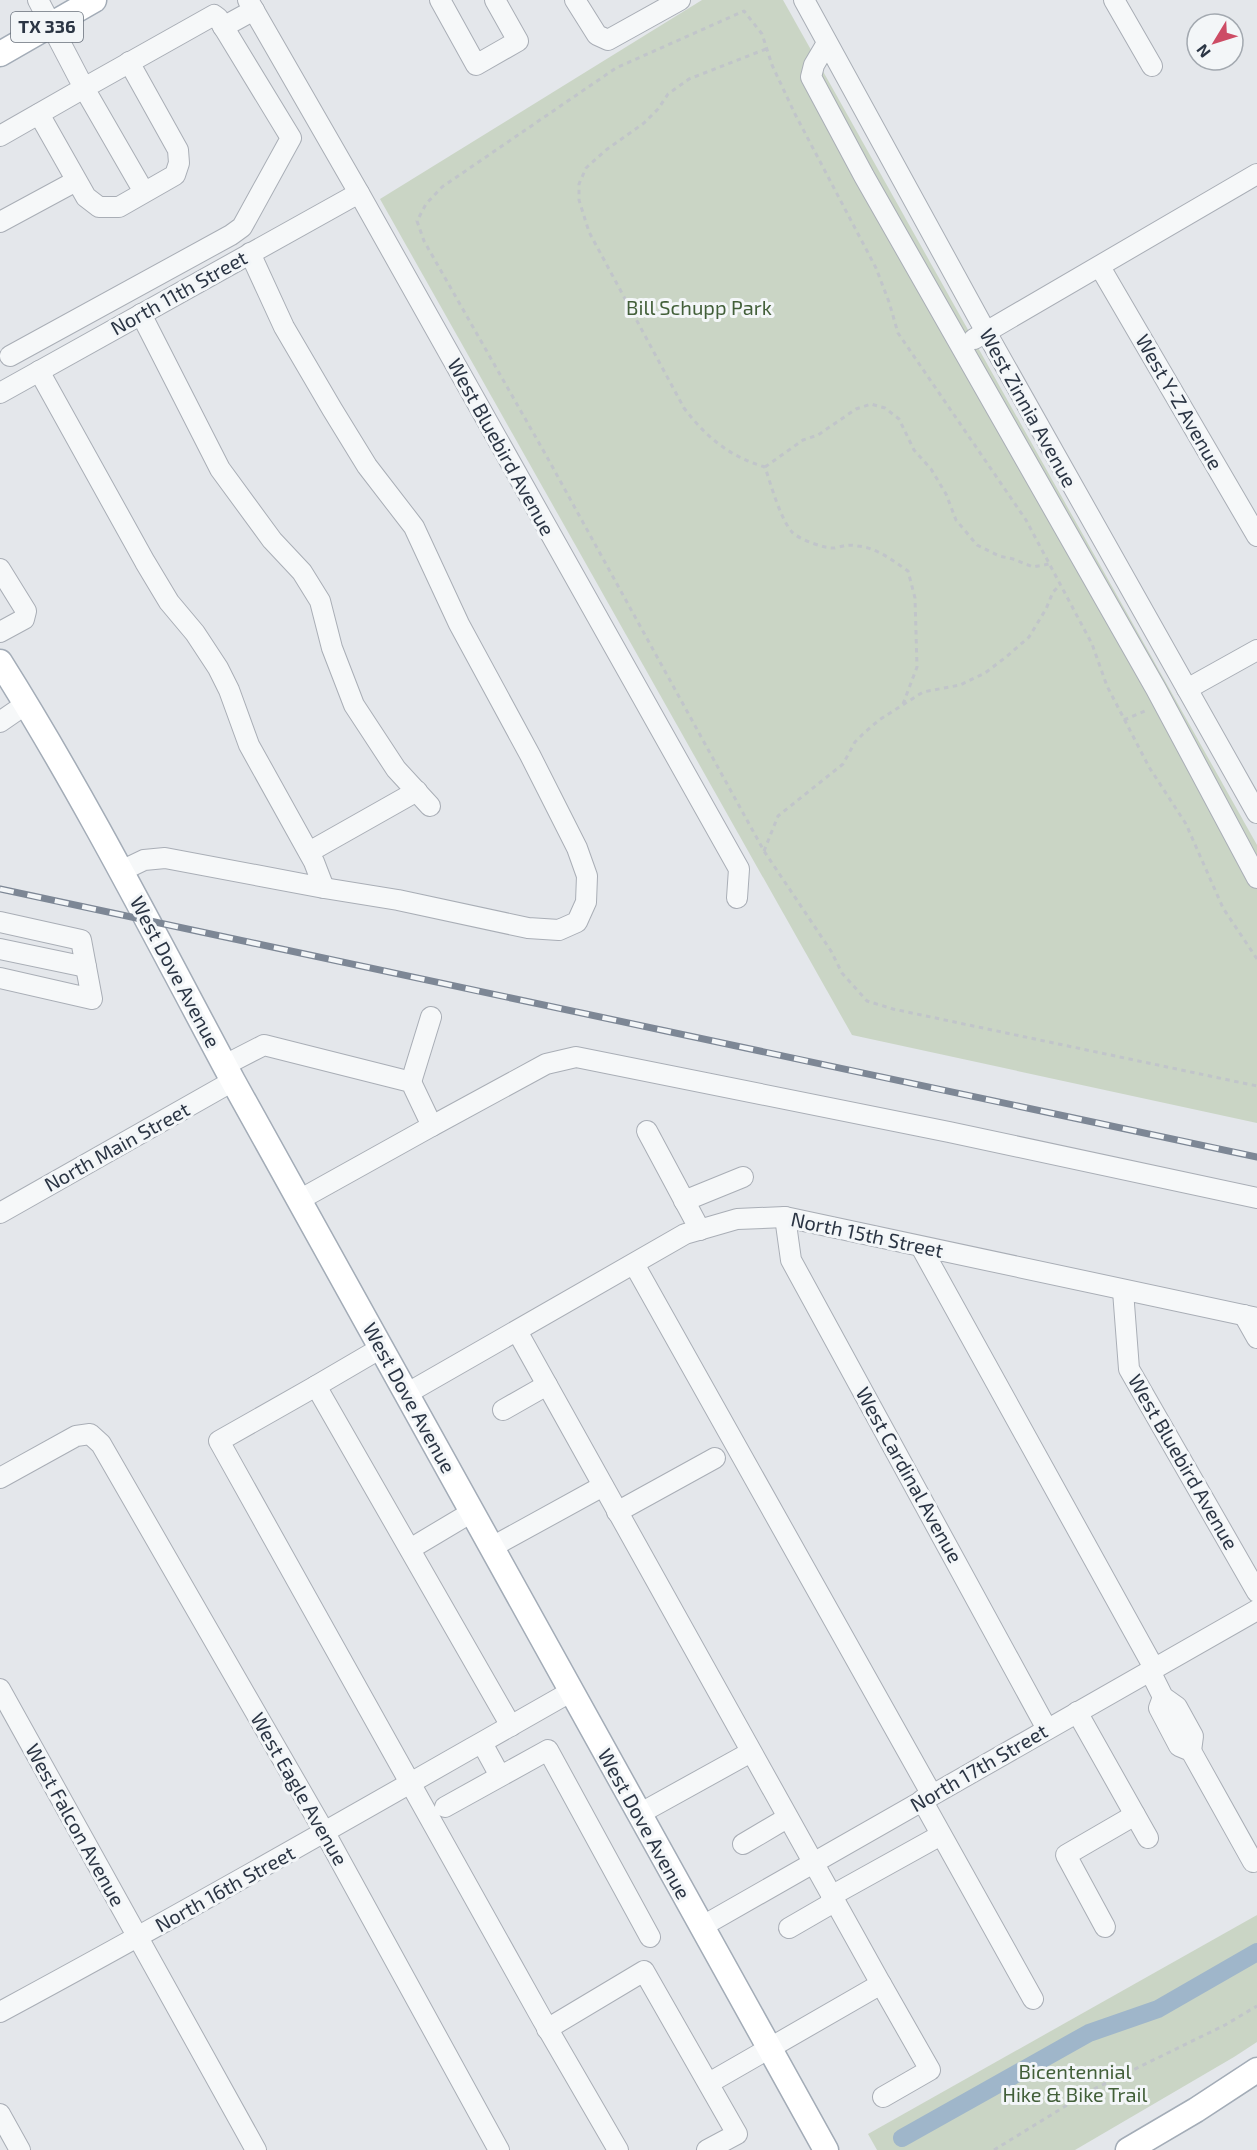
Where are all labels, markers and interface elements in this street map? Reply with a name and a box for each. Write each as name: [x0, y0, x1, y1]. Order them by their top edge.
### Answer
road number: TX 336: [11, 12, 83, 42]
north arrow: [1185, 12, 1245, 72]
text: N: [1192, 41, 1214, 62]
street label: North 11th Street: [106, 245, 251, 340]
park label: Bill Schupp Park: [626, 295, 772, 319]
street label: West Zinnia Avenue: [975, 324, 1083, 491]
street label: West Y-Z Avenue: [1131, 329, 1228, 474]
street label: West Bluebird Avenue: [443, 354, 561, 539]
street label: West Dove Avenue: [126, 892, 226, 1051]
street label: North Main Street: [40, 1096, 194, 1196]
street label: North 15th Street: [789, 1206, 946, 1262]
street label: West Dove Avenue: [359, 1318, 461, 1477]
street label: West Bluebird Avenue: [1124, 1369, 1244, 1554]
street label: West Cardinal Avenue: [852, 1382, 968, 1567]
street label: West Eagle Avenue: [246, 1708, 353, 1869]
street label: North 17th Street: [906, 1718, 1052, 1816]
street label: West Falcon Avenue: [21, 1739, 131, 1910]
street label: West Dove Avenue: [594, 1744, 696, 1903]
street label: North 16th Street: [151, 1840, 299, 1936]
park label: Bicentennial Hike & Bike Trail: [1003, 2059, 1148, 2106]

